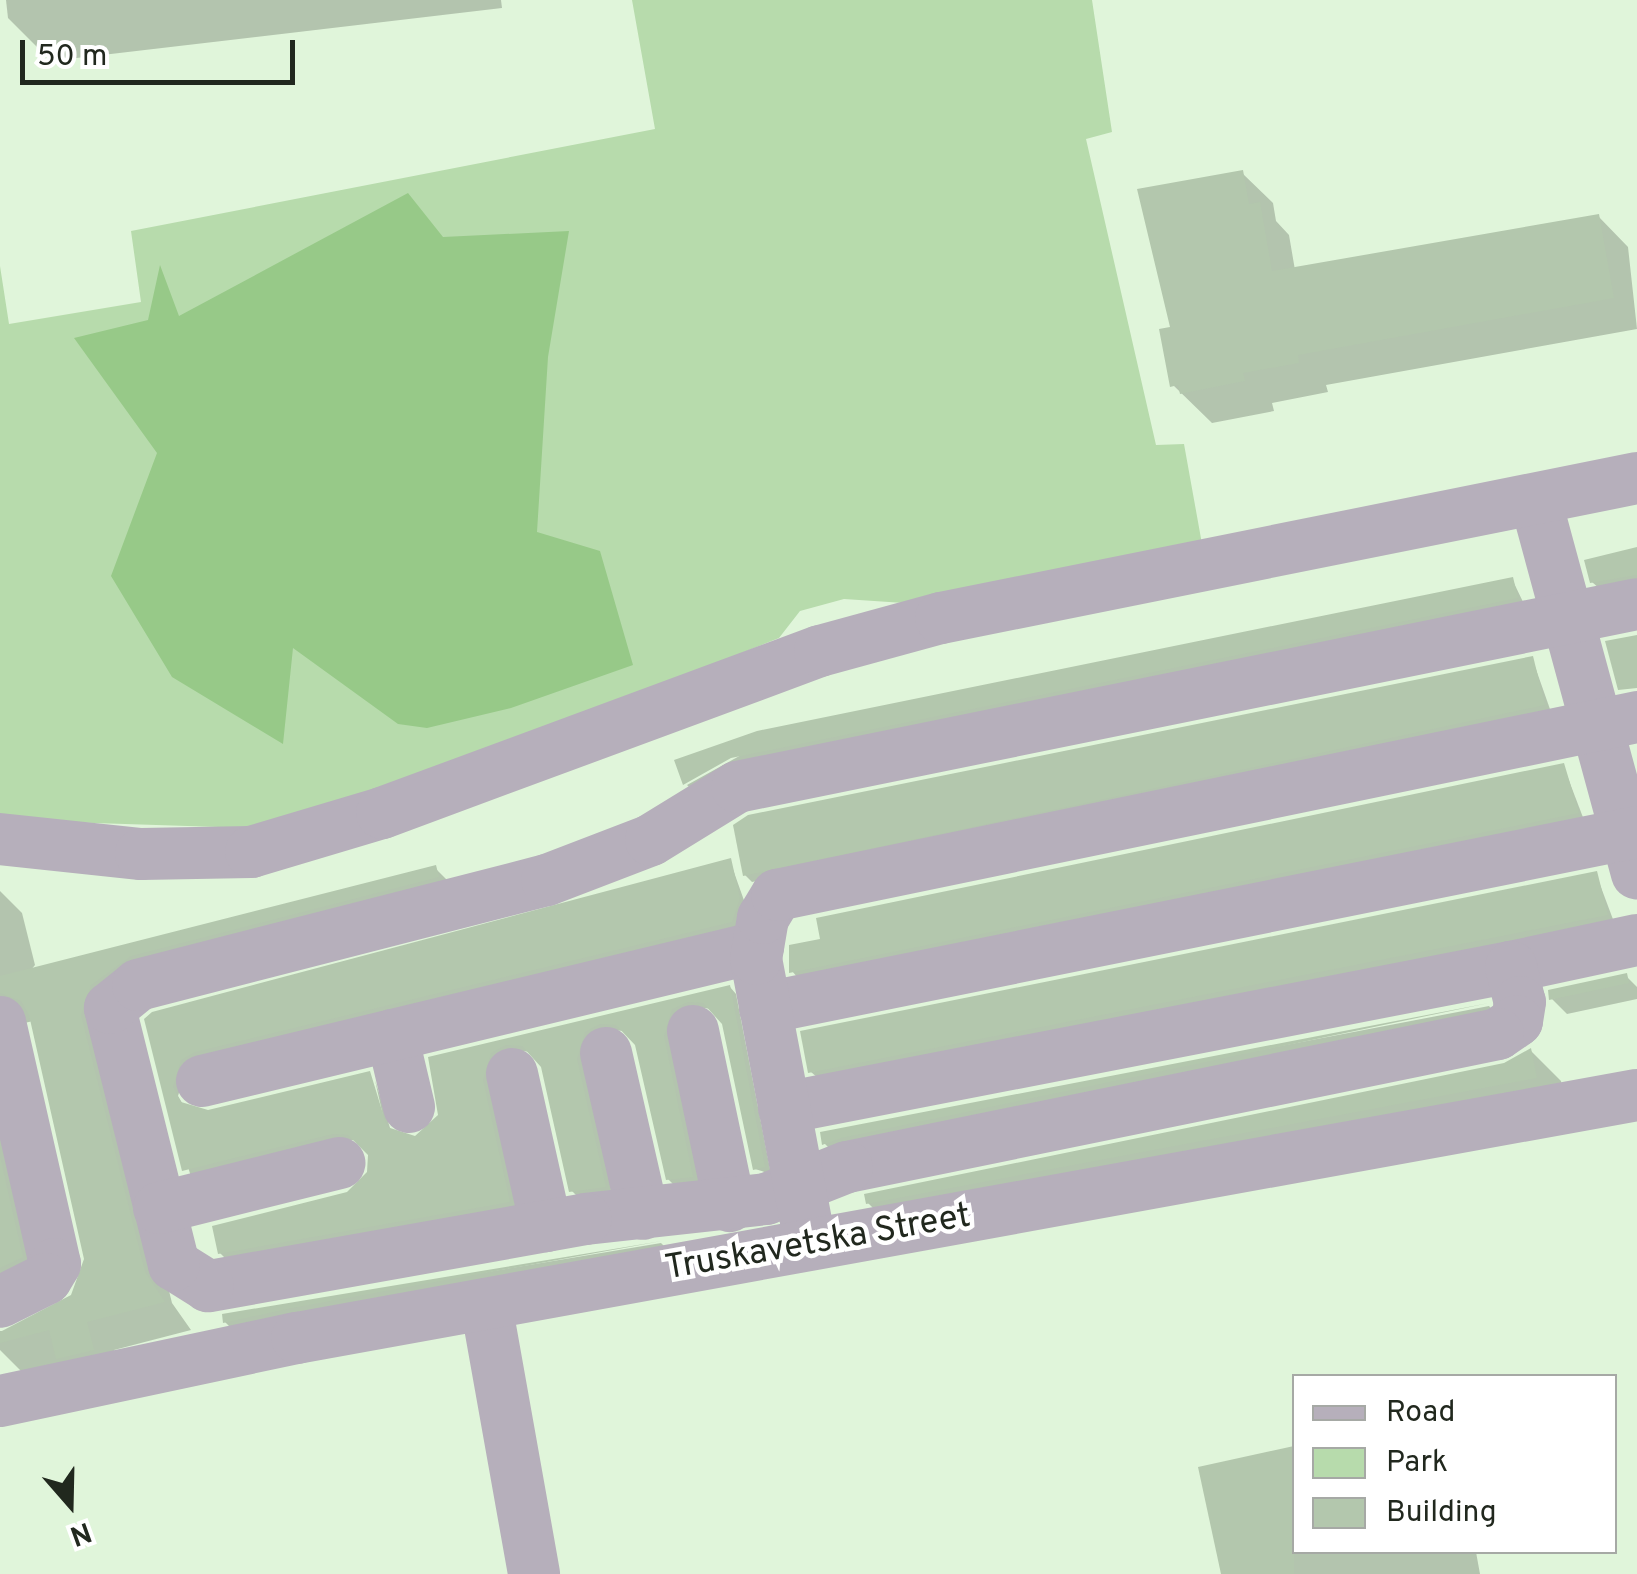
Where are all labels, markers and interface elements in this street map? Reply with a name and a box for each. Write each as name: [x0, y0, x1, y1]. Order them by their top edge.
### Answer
scale bar: [25, 20, 300, 82]
text: 50 m: [37, 39, 107, 76]
street label: Truskavetska Street: [662, 1195, 974, 1291]
legend: [1292, 1374, 1617, 1554]
text: Road: [1386, 1395, 1455, 1432]
text: Park: [1386, 1445, 1448, 1482]
north arrow: [20, 1454, 120, 1554]
text: Building: [1386, 1495, 1497, 1532]
text: N: [65, 1512, 96, 1553]

